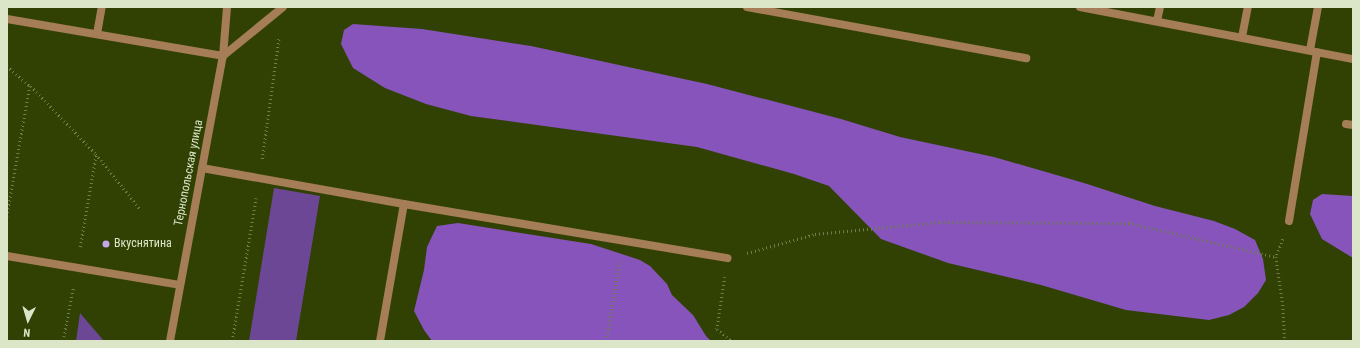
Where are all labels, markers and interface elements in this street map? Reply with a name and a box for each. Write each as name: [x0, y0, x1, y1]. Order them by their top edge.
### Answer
street label: Тернопольская улица: [172, 119, 206, 227]
place label: Вкуснятина: [114, 237, 172, 251]
marker: Вкуснятина: [101, 239, 111, 249]
north arrow: [8, 300, 48, 340]
text: N: [23, 326, 31, 339]

